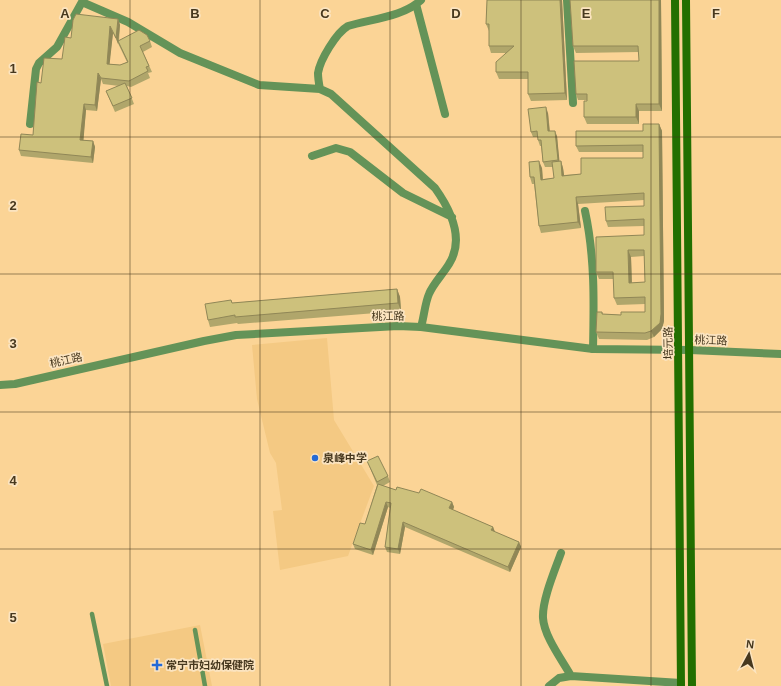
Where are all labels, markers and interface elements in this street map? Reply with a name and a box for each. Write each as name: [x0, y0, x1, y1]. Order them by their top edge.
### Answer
text: A: [60, 6, 70, 21]
text: B: [190, 6, 200, 21]
text: C: [320, 6, 330, 21]
text: D: [451, 6, 461, 21]
text: E: [582, 6, 591, 21]
text: F: [712, 6, 720, 21]
text: 1: [9, 61, 17, 76]
text: 2: [9, 198, 17, 213]
street label: 桃江路: [371, 310, 405, 322]
street label: 培元路: [662, 326, 674, 360]
street label: 桃江路: [694, 333, 728, 347]
text: 3: [9, 336, 17, 351]
street label: 桃江路: [49, 350, 83, 370]
place label: 泉峰中学: [323, 452, 367, 464]
marker: 泉峰中学: [310, 453, 320, 463]
text: 4: [9, 473, 17, 488]
text: 5: [9, 610, 17, 625]
north arrow: [729, 634, 769, 674]
text: N: [746, 638, 755, 651]
marker: 常宁市妇幼保健院: [151, 659, 163, 671]
place label: 常宁市妇幼保健院: [166, 659, 254, 671]

